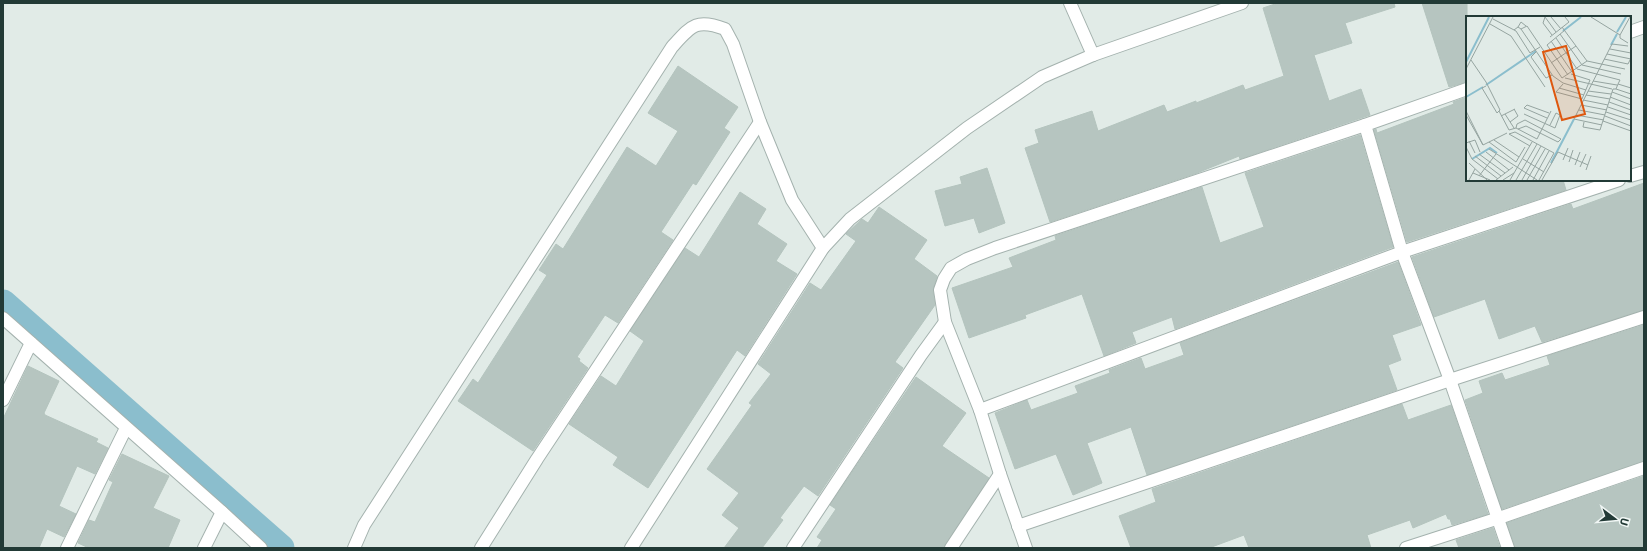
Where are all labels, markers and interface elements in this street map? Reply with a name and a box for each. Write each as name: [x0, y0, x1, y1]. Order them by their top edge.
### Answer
inset map: [1466, 16, 1631, 181]
north arrow: [1595, 499, 1635, 539]
text: U: [1617, 516, 1632, 527]

